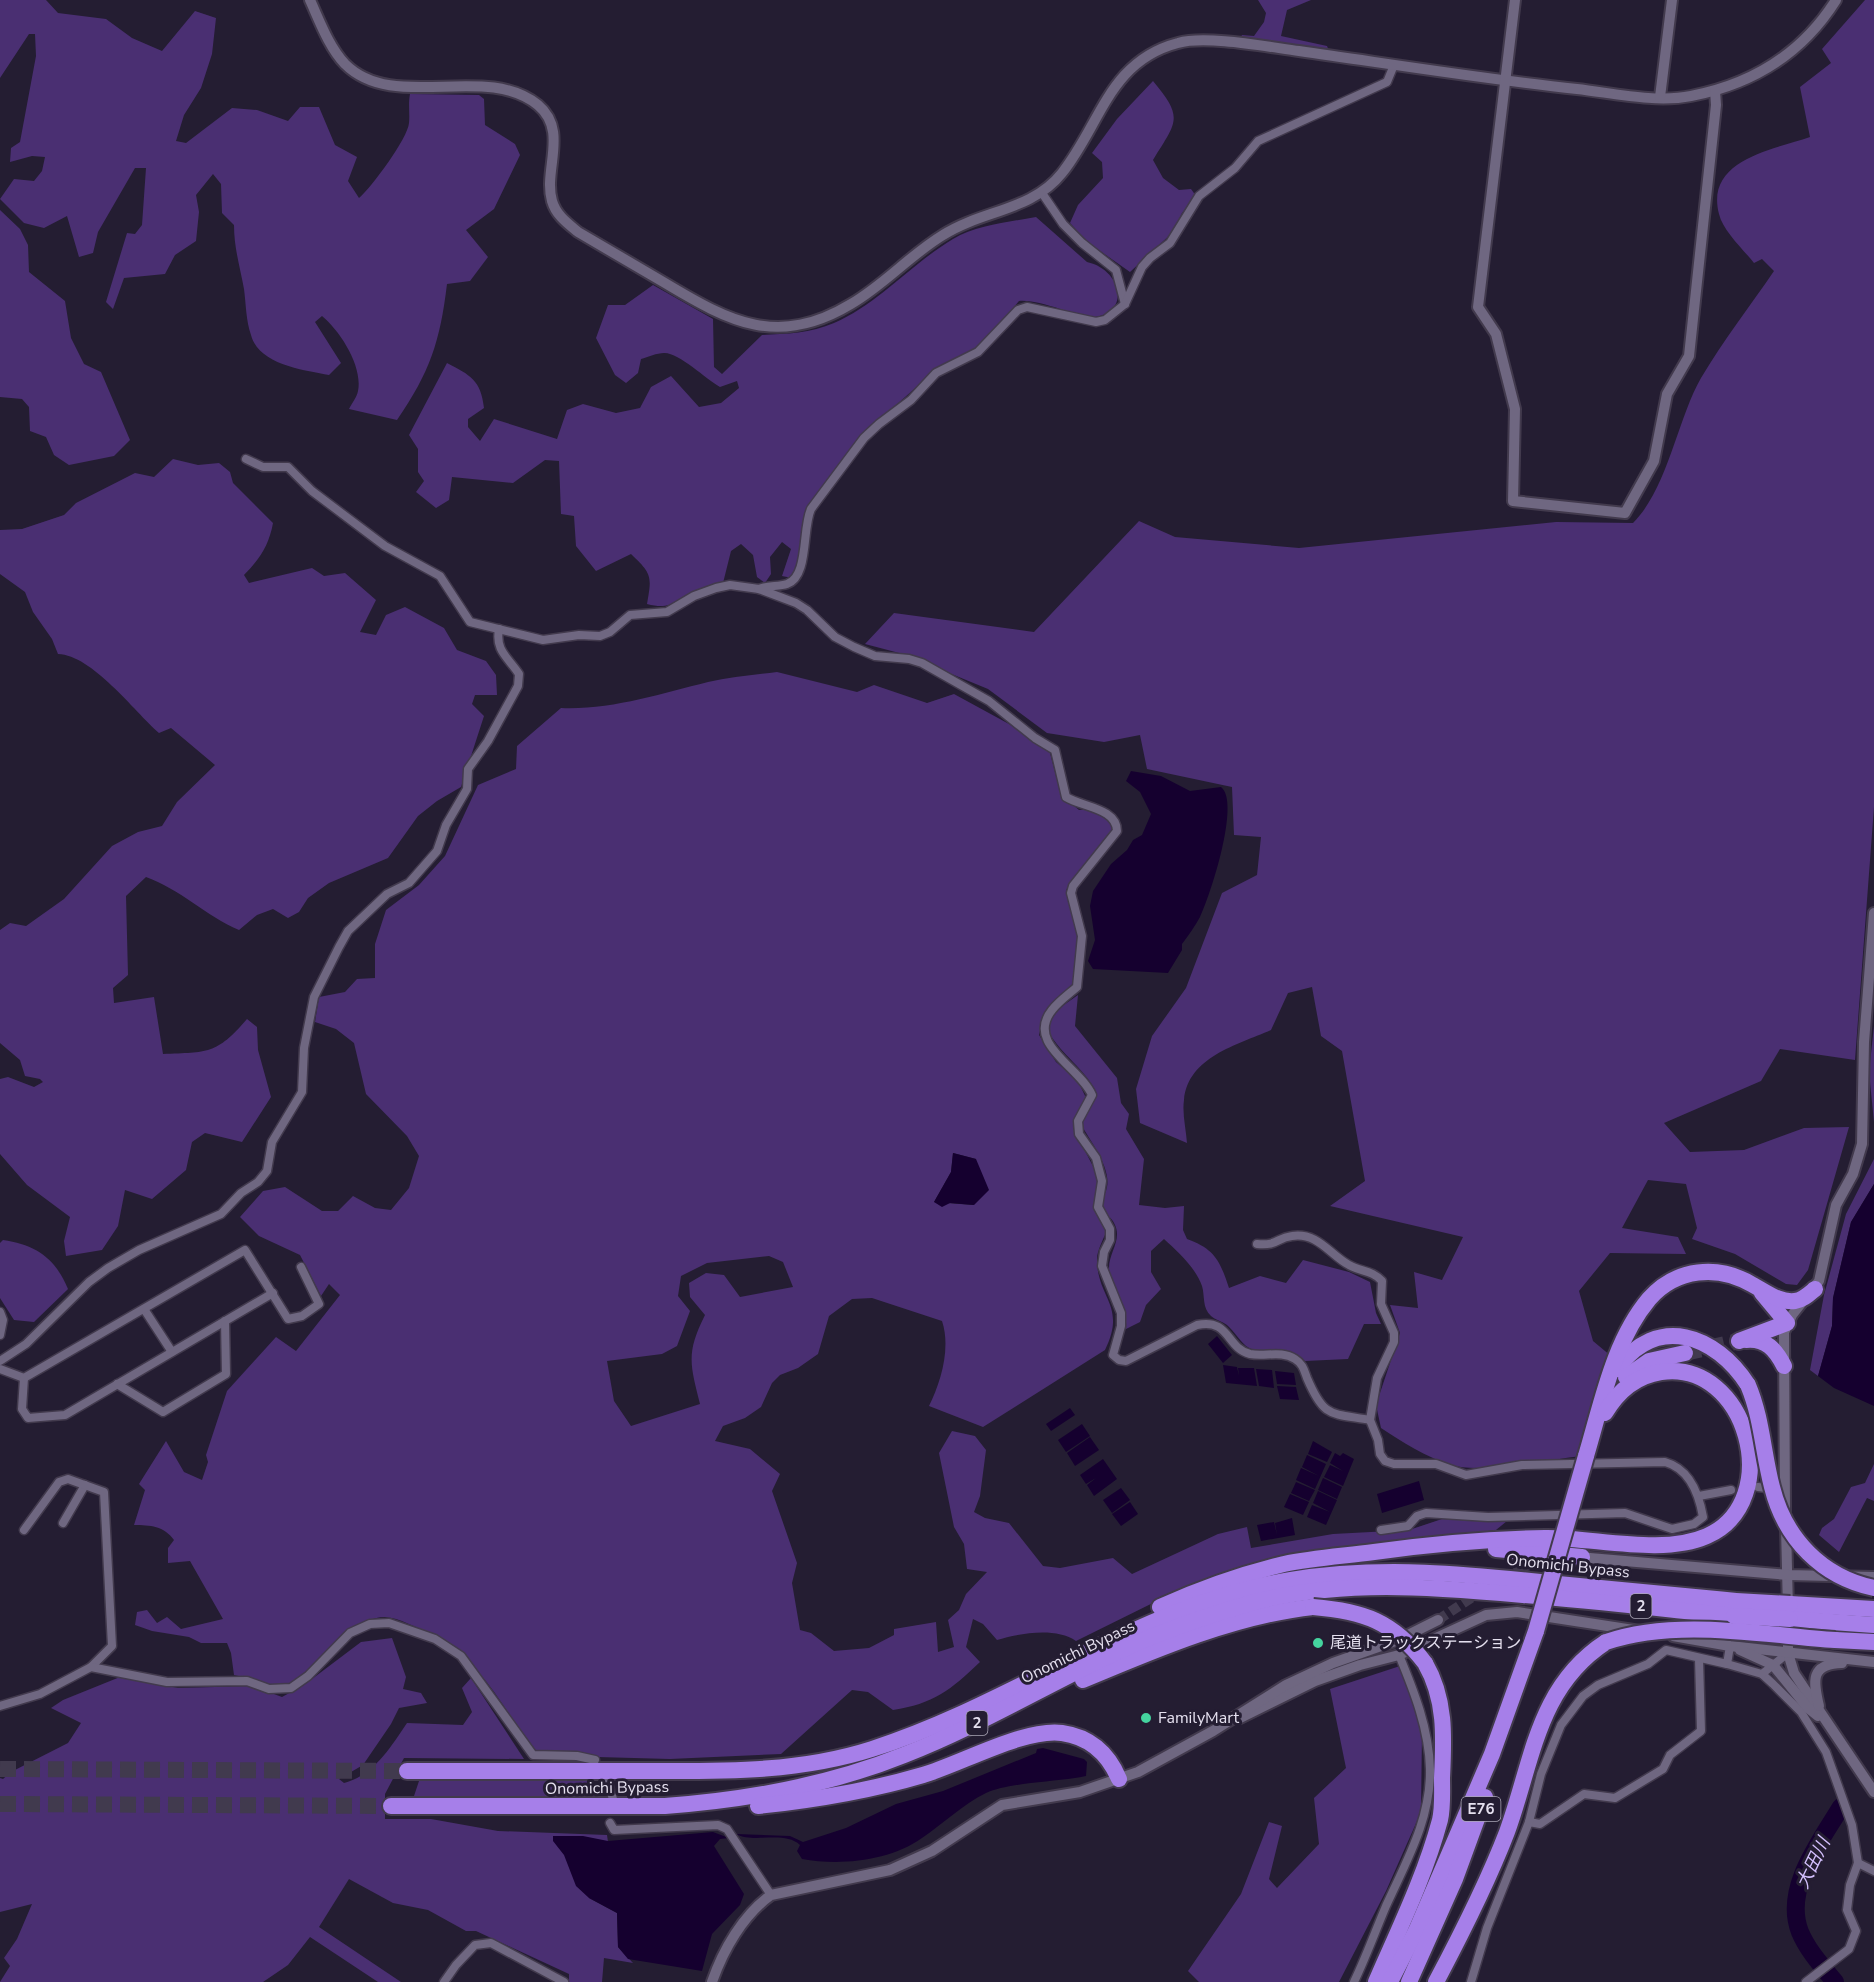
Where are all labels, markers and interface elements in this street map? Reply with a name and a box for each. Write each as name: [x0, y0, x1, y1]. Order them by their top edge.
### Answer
street label: Onomichi Bypass: [1505, 1549, 1631, 1583]
road number: 2: [1630, 1594, 1652, 1618]
street label: Onomichi Bypass: [1017, 1615, 1139, 1689]
place label: 尾道トラックステーション: [1330, 1632, 1521, 1654]
marker: 尾道トラックステーション: [1311, 1636, 1325, 1650]
place label: FamilyMart: [1158, 1707, 1239, 1729]
road number: 2: [966, 1711, 988, 1735]
marker: FamilyMart: [1139, 1711, 1153, 1725]
street label: Onomichi Bypass: [545, 1776, 669, 1800]
road number: E76: [1462, 1797, 1500, 1821]
water label: 大田川: [1790, 1832, 1836, 1893]

